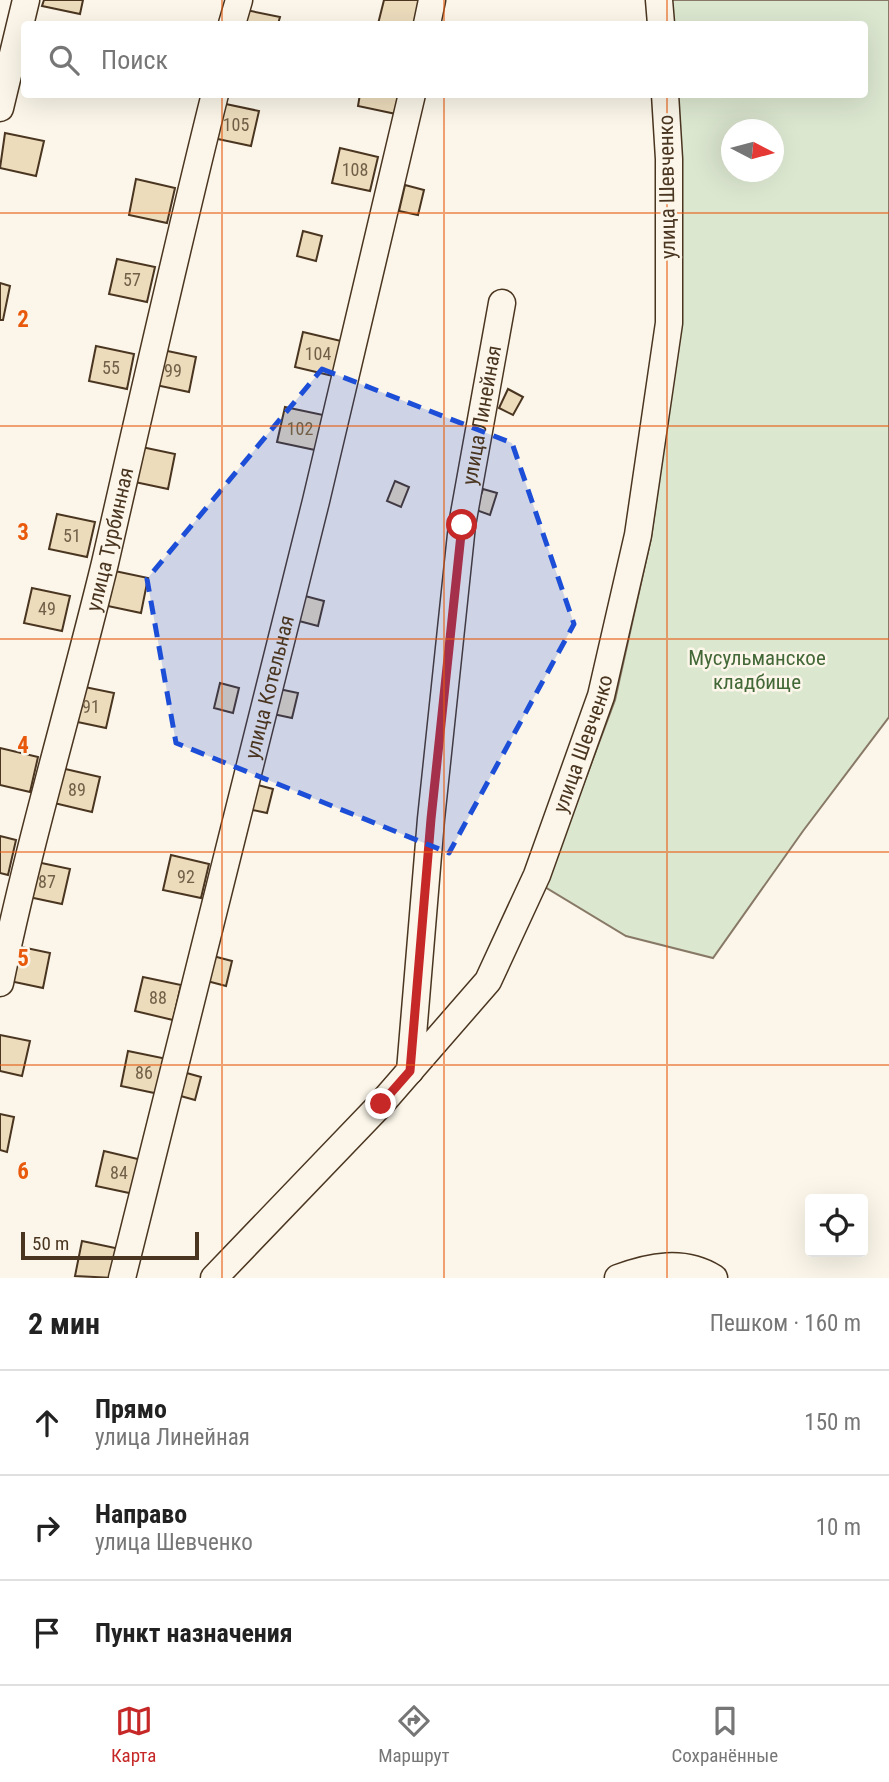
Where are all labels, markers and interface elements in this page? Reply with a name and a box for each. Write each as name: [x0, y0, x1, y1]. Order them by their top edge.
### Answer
search box: [21, 21, 868, 98]
icon: search: [45, 41, 83, 79]
text: Поиск: [101, 45, 168, 75]
house number: 105: [223, 114, 249, 135]
street label: улица Шевченко: [654, 115, 680, 259]
north arrow: [721, 119, 784, 182]
house number: 108: [342, 159, 368, 180]
house number: 57: [123, 269, 141, 290]
text: 2: [17, 306, 29, 333]
house number: 104: [305, 343, 331, 364]
street label: улица Линейная: [457, 344, 506, 487]
house number: 55: [102, 357, 120, 378]
house number: 99: [164, 360, 182, 381]
house number: 102: [287, 418, 313, 439]
street label: улица Турбинная: [81, 465, 138, 614]
route start: [446, 509, 477, 540]
text: 3: [17, 519, 29, 546]
house number: 51: [63, 525, 81, 546]
house number: 49: [38, 598, 56, 619]
street label: улица Котельная: [240, 613, 299, 761]
park label: Мусульманское кладбище: [688, 646, 826, 694]
street label: улица Шевченко: [548, 673, 617, 816]
house number: 91: [82, 696, 100, 717]
text: 4: [17, 732, 29, 759]
house number: 89: [68, 779, 86, 800]
house number: 92: [177, 866, 195, 887]
house number: 87: [38, 871, 56, 892]
text: 5: [17, 945, 29, 972]
house number: 88: [149, 987, 167, 1008]
house number: 86: [135, 1062, 153, 1083]
route end: [365, 1088, 396, 1119]
text: 6: [17, 1158, 29, 1185]
house number: 84: [110, 1162, 128, 1183]
map controls: [805, 1194, 868, 1257]
button: locate: [805, 1194, 868, 1257]
scale bar: [21, 1229, 200, 1261]
text: 50 m: [32, 1232, 69, 1255]
text: 2 мин: [28, 1306, 100, 1341]
text: Пешком · 160 m: [710, 1310, 861, 1337]
text: Прямо: [95, 1394, 167, 1424]
icon: ahead: [28, 1404, 66, 1442]
text: 150 m: [804, 1409, 861, 1436]
text: улица Линейная: [95, 1424, 250, 1451]
text: Направо: [95, 1499, 187, 1529]
icon: right: [28, 1509, 66, 1547]
text: 10 m: [816, 1514, 861, 1541]
text: улица Шевченко: [95, 1529, 253, 1556]
icon: arrive: [28, 1614, 66, 1652]
text: Пункт назначения: [95, 1618, 293, 1648]
tab: Карта: [111, 1702, 156, 1767]
tab: Маршрут: [378, 1702, 450, 1767]
tab: Сохранённые: [671, 1702, 778, 1767]

